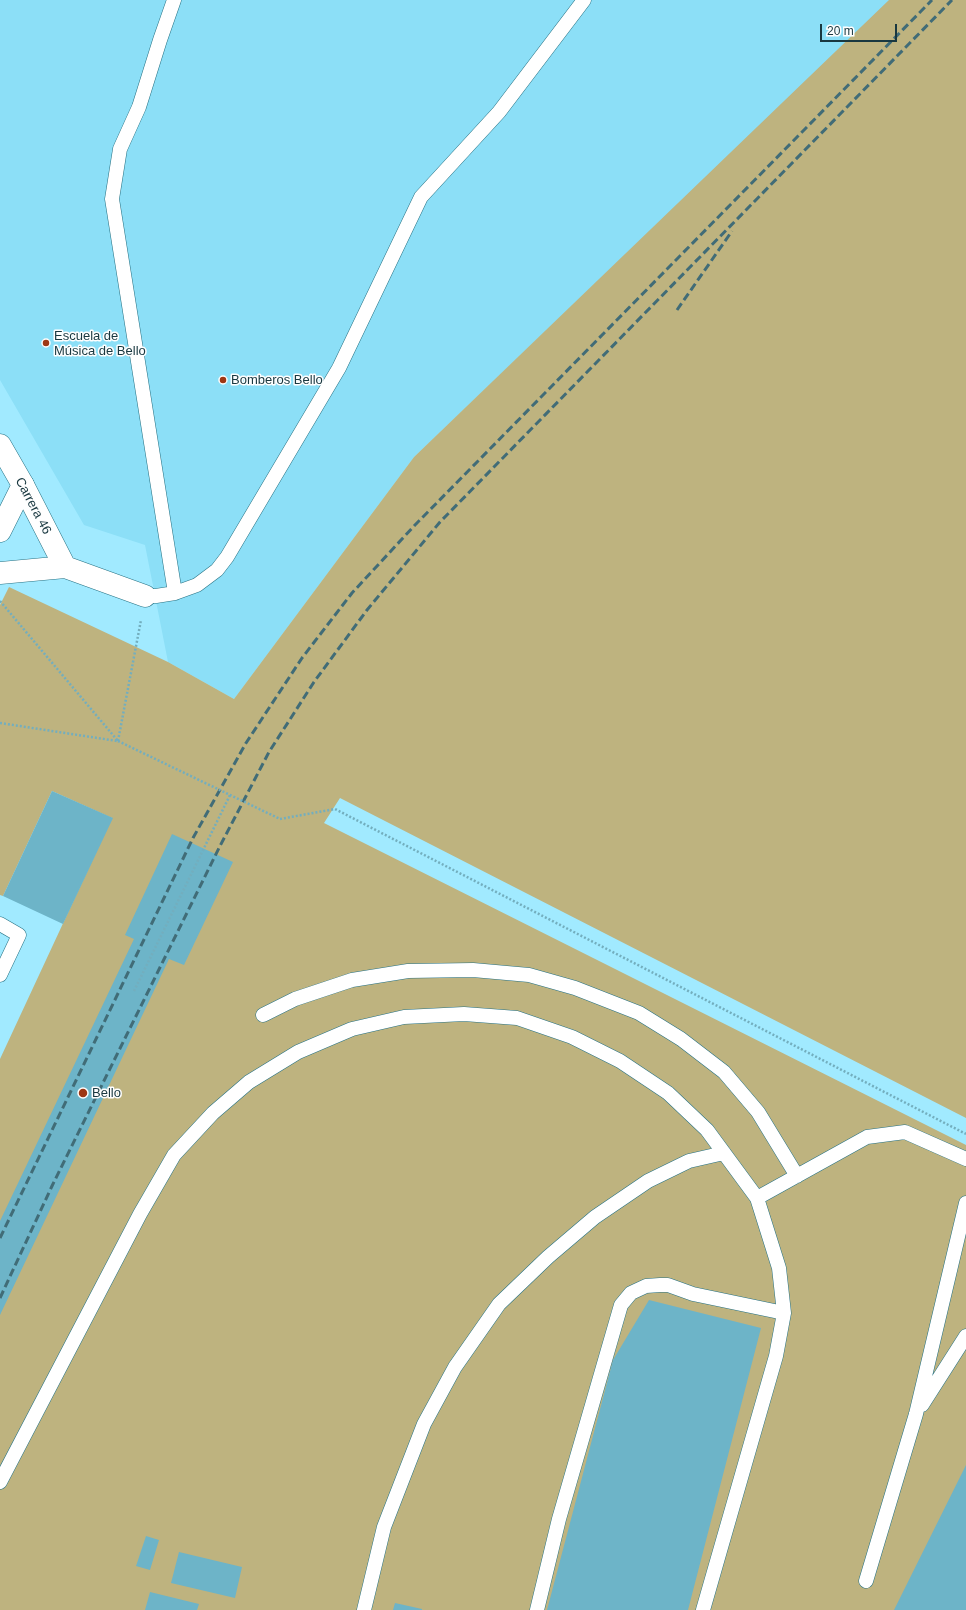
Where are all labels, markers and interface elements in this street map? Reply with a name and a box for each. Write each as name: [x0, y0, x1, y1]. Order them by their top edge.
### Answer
scale bar: [822, 16, 899, 42]
text: 20 m: [827, 24, 854, 38]
place label: Escuela de Música de Bello: [54, 328, 146, 359]
marker: Escuela de Música de Bello: [41, 338, 51, 348]
place label: Bomberos Bello: [231, 372, 323, 388]
marker: Bomberos Bello: [218, 375, 228, 385]
street label: Carrera 46: [12, 475, 54, 537]
place label: Bello: [92, 1085, 121, 1101]
marker: Bello: [77, 1087, 89, 1099]

